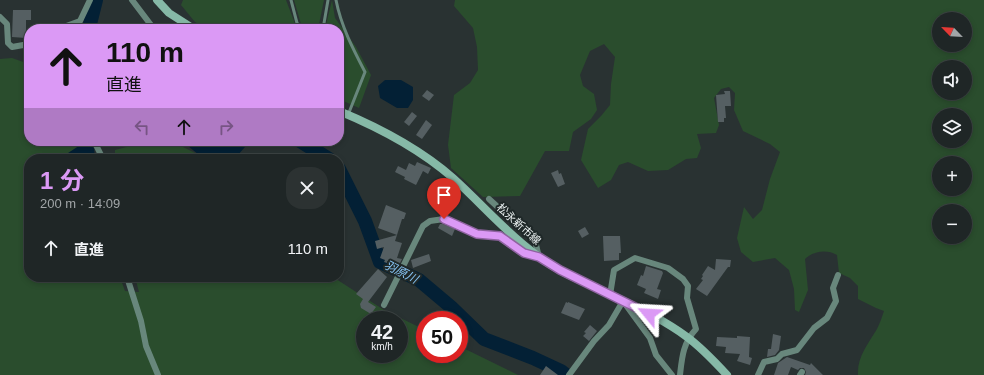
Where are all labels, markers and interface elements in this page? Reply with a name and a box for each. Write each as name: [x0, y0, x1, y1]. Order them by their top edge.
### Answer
north arrow: [932, 12, 972, 52]
map controls: [932, 12, 972, 244]
text: 110 m: [106, 37, 184, 68]
icon: ahead: [40, 40, 92, 92]
button: sound: [932, 60, 972, 100]
text: 直進: [106, 75, 142, 95]
button: layers: [932, 108, 972, 148]
icon: left: [131, 116, 153, 138]
icon: ahead: [173, 116, 195, 138]
icon: right: [215, 116, 237, 138]
button: +: [932, 156, 972, 196]
text: 1 分: [40, 167, 84, 194]
button: close: [286, 167, 328, 209]
pin: [427, 178, 461, 219]
icon: arrive: [433, 184, 455, 206]
text: 200 m · 14:09: [40, 196, 120, 211]
street label: 松永新市線: [495, 201, 543, 247]
button: −: [932, 204, 972, 244]
icon: ahead: [40, 237, 62, 259]
text: 110 m: [287, 240, 328, 257]
text: 直進: [74, 241, 104, 258]
water label: 羽原川: [382, 258, 422, 287]
position arrow: [628, 293, 670, 335]
speed limit sign: 50: [416, 311, 468, 363]
text: 42: [371, 321, 393, 343]
text: km/h: [371, 341, 393, 352]

